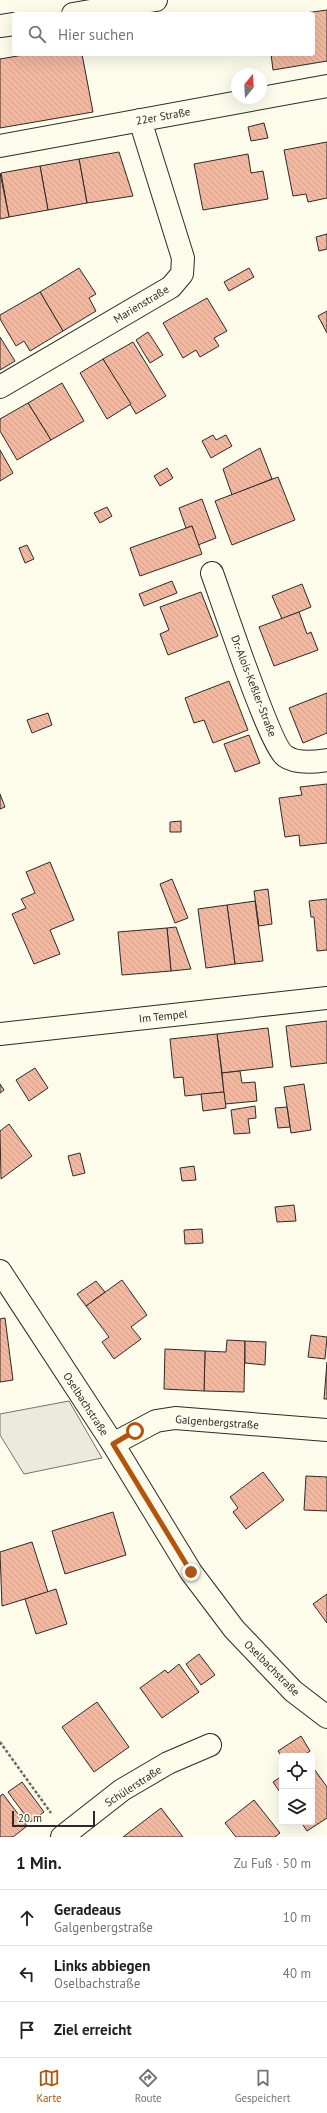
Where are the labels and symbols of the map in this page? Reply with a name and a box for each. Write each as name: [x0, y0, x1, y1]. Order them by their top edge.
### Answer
north arrow: [231, 68, 267, 104]
street label: 22er Straße: [135, 104, 192, 128]
street label: Marienstraße: [111, 282, 172, 326]
street label: Dr.-Alois-Keßler-Straße: [228, 633, 280, 739]
street label: Im Tempel: [138, 1006, 189, 1026]
street label: Oselbachstraße: [60, 1370, 112, 1439]
street label: Galgenbergstraße: [175, 1412, 260, 1432]
route start: [126, 1422, 144, 1440]
route end: [182, 1563, 200, 1581]
street label: Oselbachstraße: [241, 1637, 303, 1699]
street label: Schülerstraße: [102, 1762, 164, 1810]
scale bar: [12, 1809, 95, 1828]

